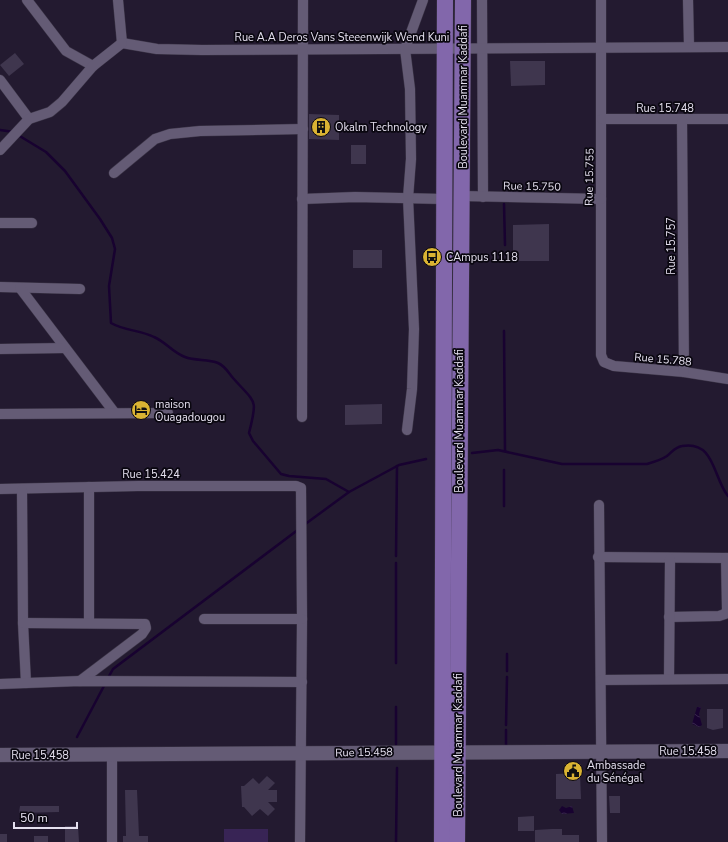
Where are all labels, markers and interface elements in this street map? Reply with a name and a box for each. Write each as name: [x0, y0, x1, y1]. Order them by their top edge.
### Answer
street label: Boulevard Muammar Kaddafi: [456, 25, 471, 169]
street label: Rue A.A Deros Vans Steeenwijk Wend Kuni: [235, 30, 449, 45]
street label: Rue 15.748: [636, 101, 694, 116]
building icon: Okalm Technology: [310, 116, 332, 138]
place label: Okalm Technology: [335, 120, 427, 135]
street label: Rue 15.755: [581, 148, 598, 206]
street label: Rue 15.750: [503, 178, 561, 195]
street label: Rue 15.757: [664, 217, 679, 275]
bus stop icon: CAmpus 1118: [421, 246, 443, 268]
place label: CAmpus 1118: [446, 250, 518, 265]
street label: Boulevard Muammar Kaddafi: [452, 349, 467, 493]
street label: Rue 15.788: [634, 350, 693, 370]
place label: maison Ouagadougou: [155, 397, 225, 425]
hotel icon: maison Ouagadougou: [130, 399, 152, 421]
street label: Rue 15.424: [122, 467, 180, 482]
street label: Boulevard Muammar Kaddafi: [451, 673, 466, 817]
street label: Rue 15.458: [335, 744, 393, 761]
street label: Rue 15.458: [659, 744, 717, 759]
street label: Rue 15.458: [11, 748, 69, 763]
place label: Ambassade du Sénégal: [587, 758, 646, 786]
public building icon: Ambassade du Sénégal: [562, 760, 584, 782]
scale bar: [14, 804, 77, 830]
text: 50 m: [20, 810, 48, 826]

